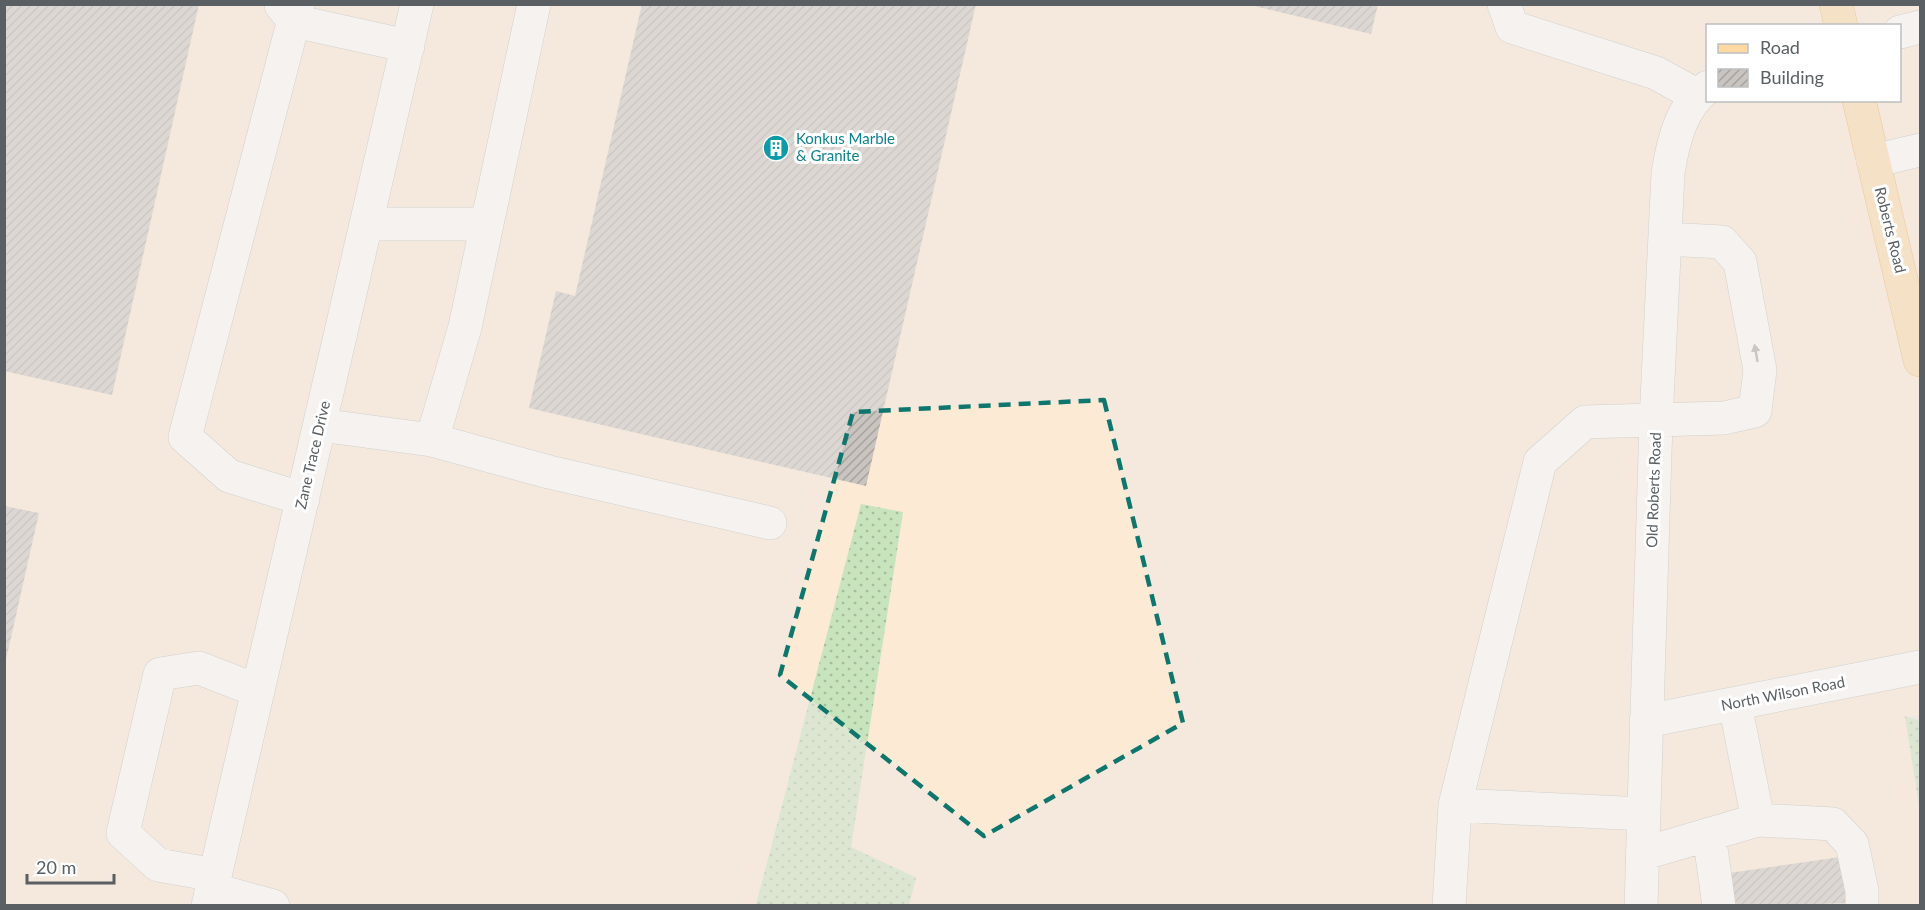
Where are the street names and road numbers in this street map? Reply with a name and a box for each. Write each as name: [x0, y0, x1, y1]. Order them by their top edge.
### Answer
street label: Roberts Road: [1872, 185, 1910, 275]
street label: Zane Trace Drive: [291, 399, 333, 511]
street label: Old Roberts Road: [1642, 432, 1664, 548]
street label: North Wilson Road: [1719, 672, 1846, 714]

